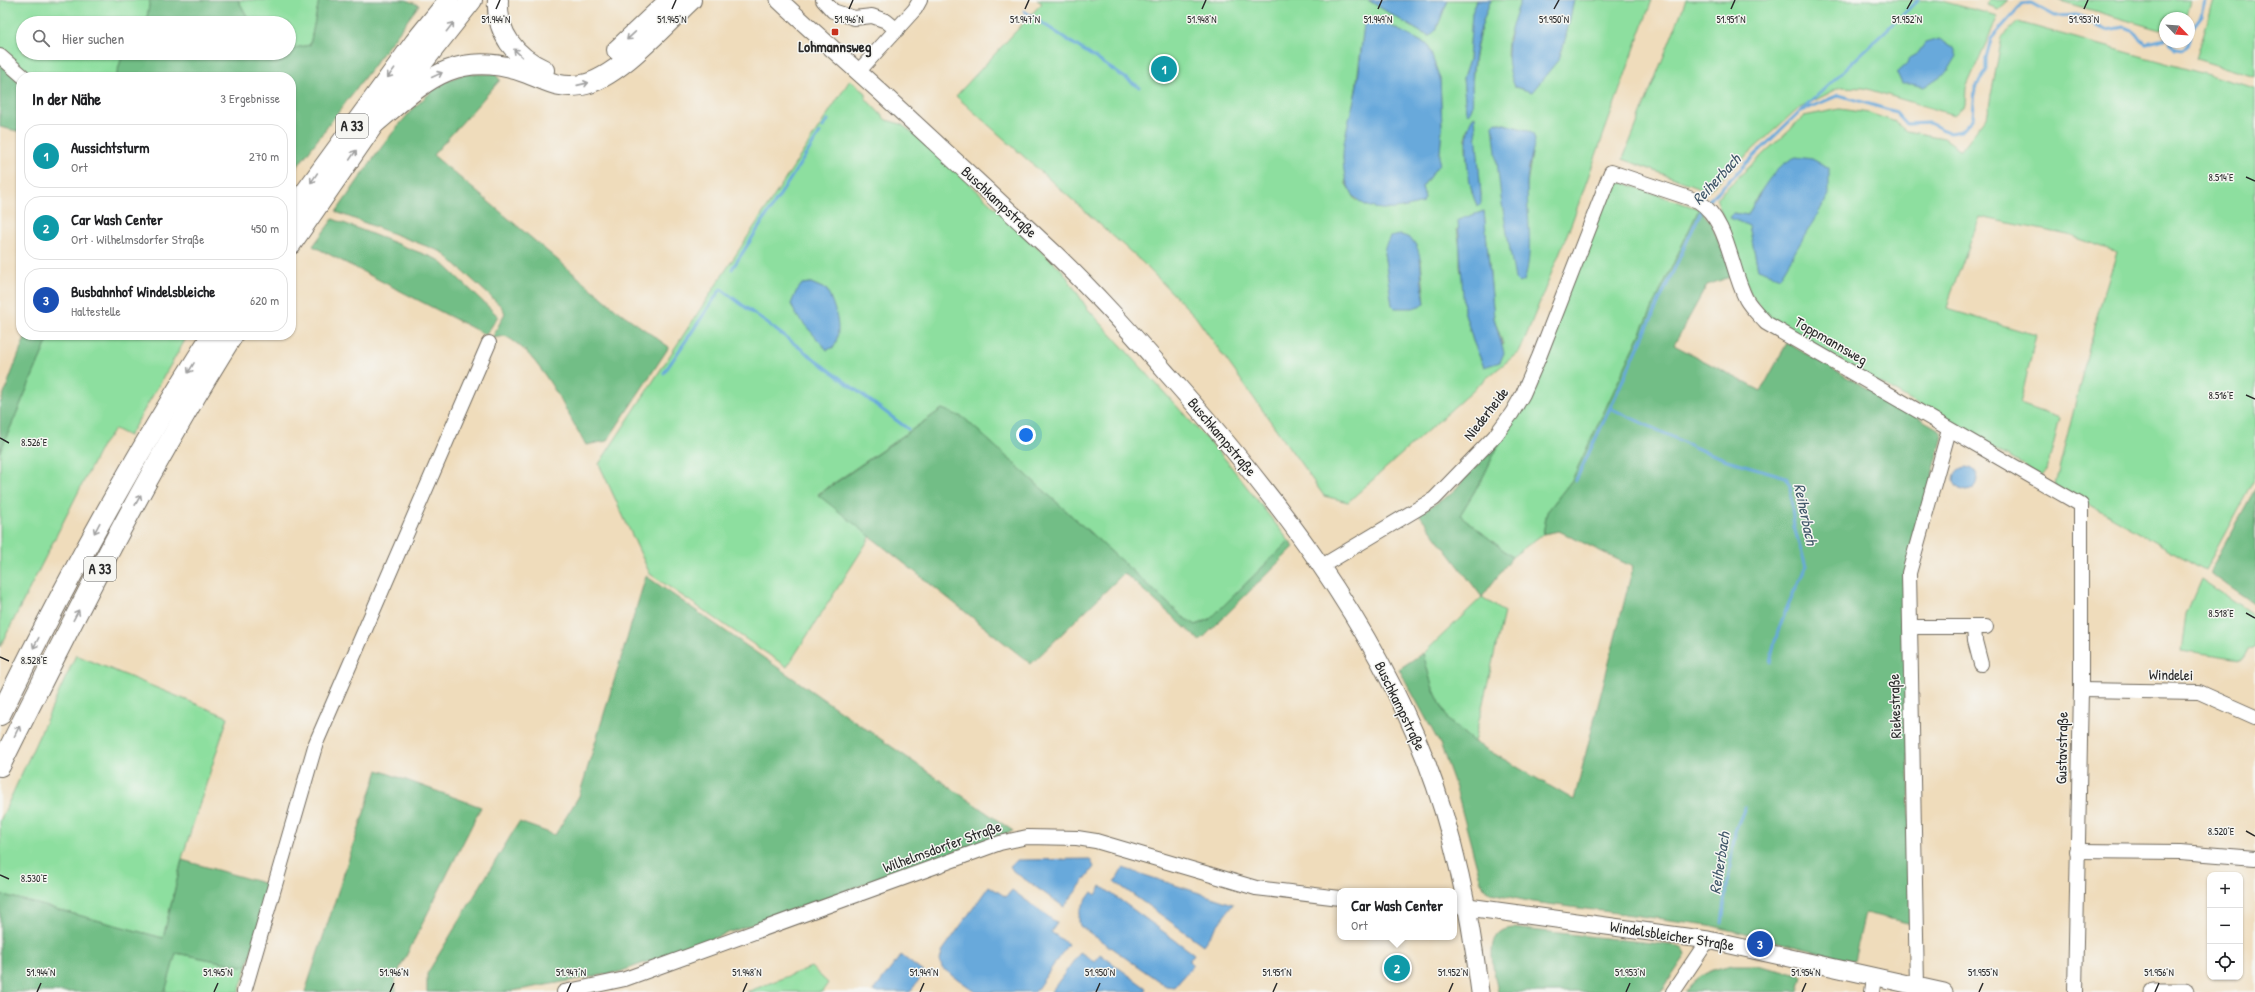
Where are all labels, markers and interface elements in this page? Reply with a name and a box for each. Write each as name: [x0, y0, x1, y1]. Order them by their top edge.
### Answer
north arrow: [2159, 12, 2195, 48]
text: 51.944°N: [482, 13, 510, 26]
text: 51.945°N: [657, 13, 687, 26]
text: 51.946°N: [834, 13, 864, 26]
text: 51.947°N: [1010, 13, 1040, 26]
text: 51.948°N: [1187, 13, 1217, 26]
text: 51.949°N: [1364, 13, 1392, 26]
text: 51.950°N: [1539, 13, 1569, 26]
text: 51.951°N: [1716, 13, 1746, 26]
text: 51.952°N: [1892, 13, 1922, 26]
text: 51.953°N: [2069, 13, 2099, 26]
search box: [16, 16, 296, 60]
one-way arrow: [445, 22, 454, 33]
icon: search: [30, 27, 52, 49]
marker: Lohmannsweg: [830, 27, 840, 37]
text: Hier suchen: [62, 28, 124, 49]
one-way arrow: [626, 32, 636, 41]
place label: Lohmannsweg: [799, 36, 872, 58]
one-way arrow: [513, 49, 523, 58]
pin: 1: [1151, 54, 1177, 84]
one-way arrow: [387, 67, 395, 78]
one-way arrow: [431, 71, 443, 78]
one-way arrow: [577, 79, 590, 87]
text: In der Nähe: [32, 87, 101, 110]
text: 3 Ergebnisse: [220, 89, 280, 107]
road number: A 33: [336, 114, 368, 138]
text: Aussichtsturm: [71, 137, 149, 158]
text: 1: [44, 147, 48, 165]
text: 270 m: [249, 147, 279, 165]
water label: Reiherbach: [1687, 148, 1746, 209]
one-way arrow: [349, 149, 357, 160]
text: Ort: [71, 158, 88, 176]
street label: Buschkampstraße: [957, 161, 1042, 242]
text: 8.514°E: [2209, 171, 2234, 184]
one-way arrow: [310, 172, 318, 183]
text: Car Wash Center: [71, 209, 163, 230]
text: 2: [43, 219, 49, 237]
text: 450 m: [251, 219, 279, 237]
text: Ort · Wilhelmsdorfer Straße: [71, 230, 204, 248]
text: Busbahnhof Windelsbleiche: [71, 281, 215, 302]
text: 3: [43, 291, 49, 309]
text: 620 m: [250, 291, 279, 309]
text: Haltestelle: [71, 302, 121, 320]
street label: Toppmannsweg: [1791, 311, 1872, 370]
one-way arrow: [187, 362, 195, 373]
street label: Niederheide: [1458, 383, 1513, 445]
text: 8.516°E: [2208, 389, 2234, 402]
street label: Buschkampstraße: [1183, 393, 1262, 480]
your location: [1016, 425, 1036, 445]
text: 8.526°E: [21, 436, 48, 449]
water label: Reiherbach: [1789, 481, 1823, 548]
one-way arrow: [134, 494, 142, 506]
one-way arrow: [93, 522, 100, 534]
road number: A 33: [84, 557, 116, 581]
text: 8.518°E: [2208, 607, 2234, 620]
one-way arrow: [73, 609, 80, 621]
one-way arrow: [31, 637, 39, 649]
text: 8.528°E: [21, 654, 48, 667]
street label: Buschkampstraße: [1370, 658, 1431, 754]
street label: Windelei: [2149, 664, 2193, 685]
street label: Riekestraße: [1883, 673, 1906, 739]
street label: Gustavstraße: [2050, 712, 2073, 784]
one-way arrow: [14, 725, 21, 737]
street label: Wilhelmsdorfer Straße: [880, 815, 1004, 878]
text: 8.520°E: [2208, 825, 2235, 838]
water label: Reiherbach: [1703, 829, 1735, 895]
text: 8.530°E: [21, 872, 48, 885]
map controls: [2207, 872, 2243, 980]
button: +: [2207, 872, 2243, 908]
popup: [1337, 888, 1457, 940]
text: Car Wash Center: [1351, 895, 1443, 916]
button: −: [2207, 908, 2243, 944]
street label: Windelsbleicher Straße: [1609, 915, 1736, 956]
text: Ort: [1351, 916, 1368, 934]
pin: 3: [1747, 929, 1773, 959]
button: locate: [2207, 944, 2243, 980]
pin: 2: [1384, 953, 1410, 983]
text: 51.944°N: [27, 966, 55, 979]
text: 51.945°N: [203, 966, 233, 979]
text: 51.946°N: [379, 966, 409, 979]
text: 51.947°N: [556, 966, 586, 979]
text: 51.948°N: [732, 966, 762, 979]
text: 51.949°N: [910, 966, 938, 979]
text: 51.950°N: [1085, 966, 1115, 979]
text: 51.951°N: [1262, 966, 1292, 979]
text: 51.952°N: [1438, 966, 1468, 979]
text: 51.953°N: [1615, 966, 1645, 979]
text: 51.954°N: [1791, 966, 1821, 979]
text: 51.955°N: [1968, 966, 1998, 979]
text: 51.956°N: [2144, 966, 2174, 979]

